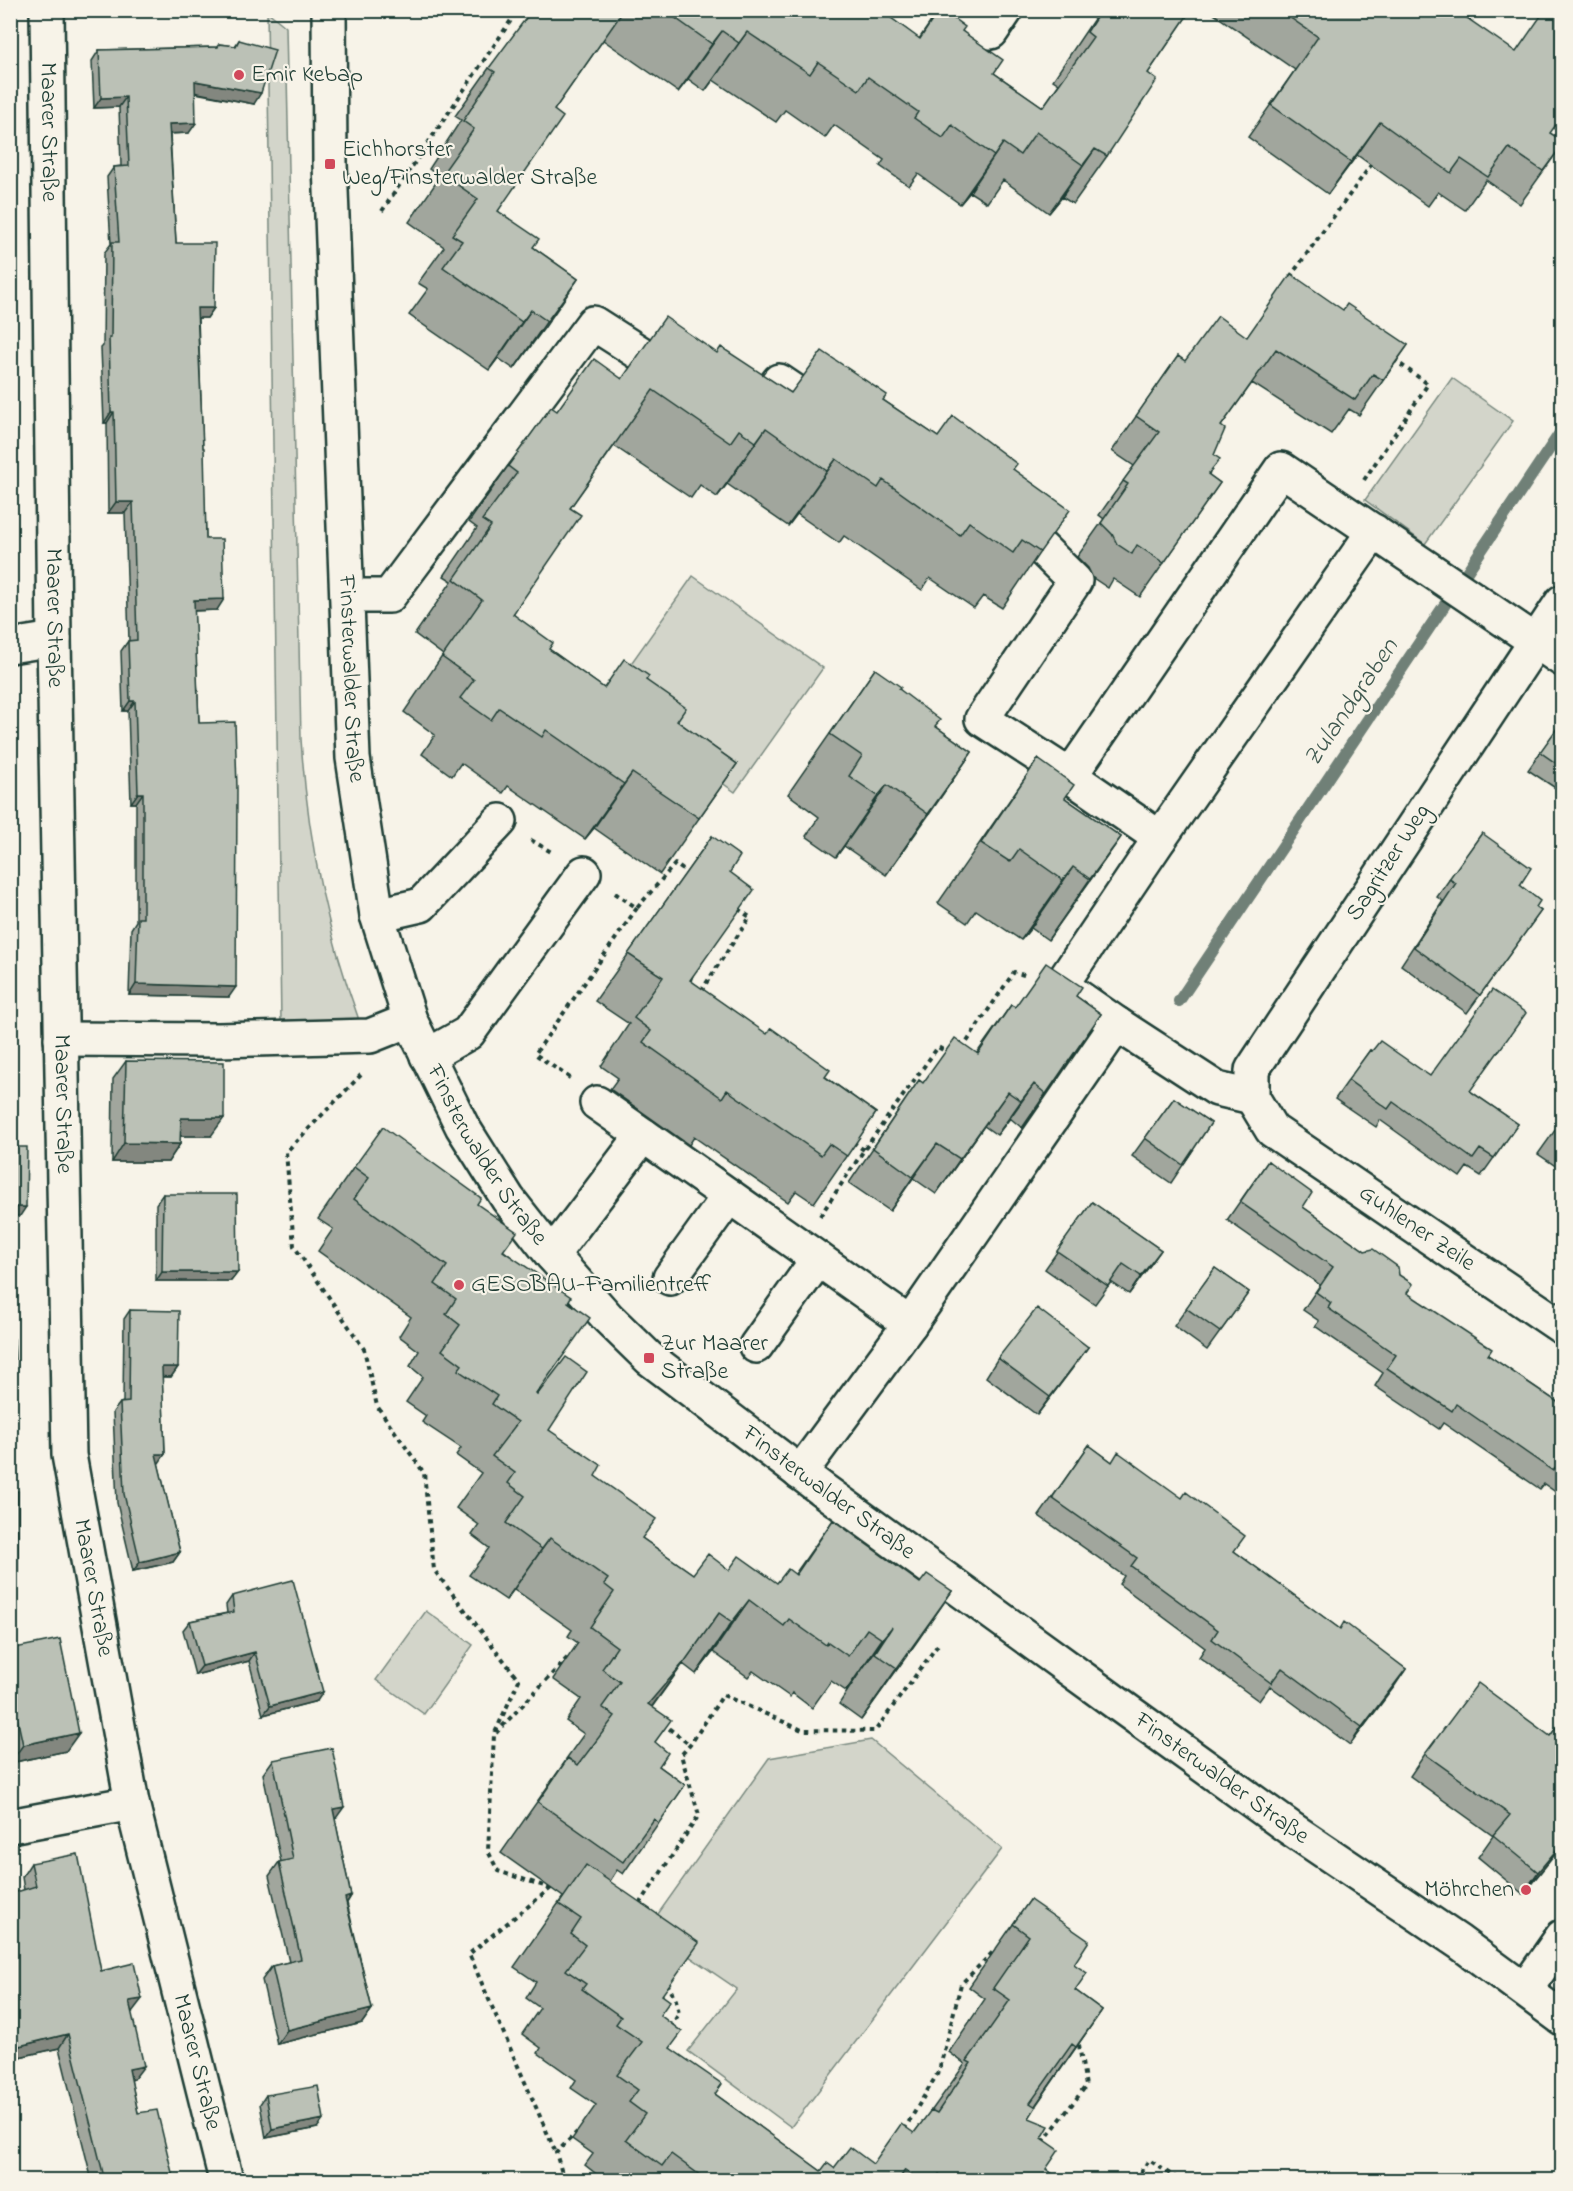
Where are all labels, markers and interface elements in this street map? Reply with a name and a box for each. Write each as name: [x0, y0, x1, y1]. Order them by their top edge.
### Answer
place label: Emir Kebap: [251, 58, 363, 93]
street label: Maarer Straße: [30, 62, 67, 202]
marker: Emir Kebap: [232, 68, 246, 82]
place label: Eichhorster Weg/Finsterwalder Straße: [342, 133, 598, 196]
marker: Eichhorster Weg/Finsterwalder Straße: [323, 157, 337, 171]
street label: Maarer Straße: [35, 548, 72, 688]
street label: Finsterwalder Straße: [328, 573, 374, 785]
water label: Zulandgraben: [1295, 630, 1410, 775]
street label: Sagritzer Weg: [1338, 798, 1440, 928]
street label: Maarer Straße: [44, 1034, 81, 1174]
street label: Finsterwalder Straße: [417, 1058, 556, 1253]
street label: Guhlener Zeile: [1351, 1176, 1482, 1281]
place label: GESOBAU-Familientreff: [471, 1268, 712, 1303]
marker: GESOBAU-Familientreff: [452, 1278, 466, 1292]
place label: Zur Maarer Straße: [661, 1327, 768, 1390]
marker: Zur Maarer Straße: [642, 1351, 656, 1365]
street label: Finsterwalder Straße: [734, 1416, 923, 1569]
street label: Maarer Straße: [63, 1516, 123, 1660]
street label: Finsterwalder Straße: [1126, 1703, 1316, 1854]
place label: Möhrchen: [1424, 1873, 1514, 1908]
marker: Möhrchen: [1519, 1883, 1533, 1897]
street label: Maarer Straße: [163, 1990, 231, 2134]

